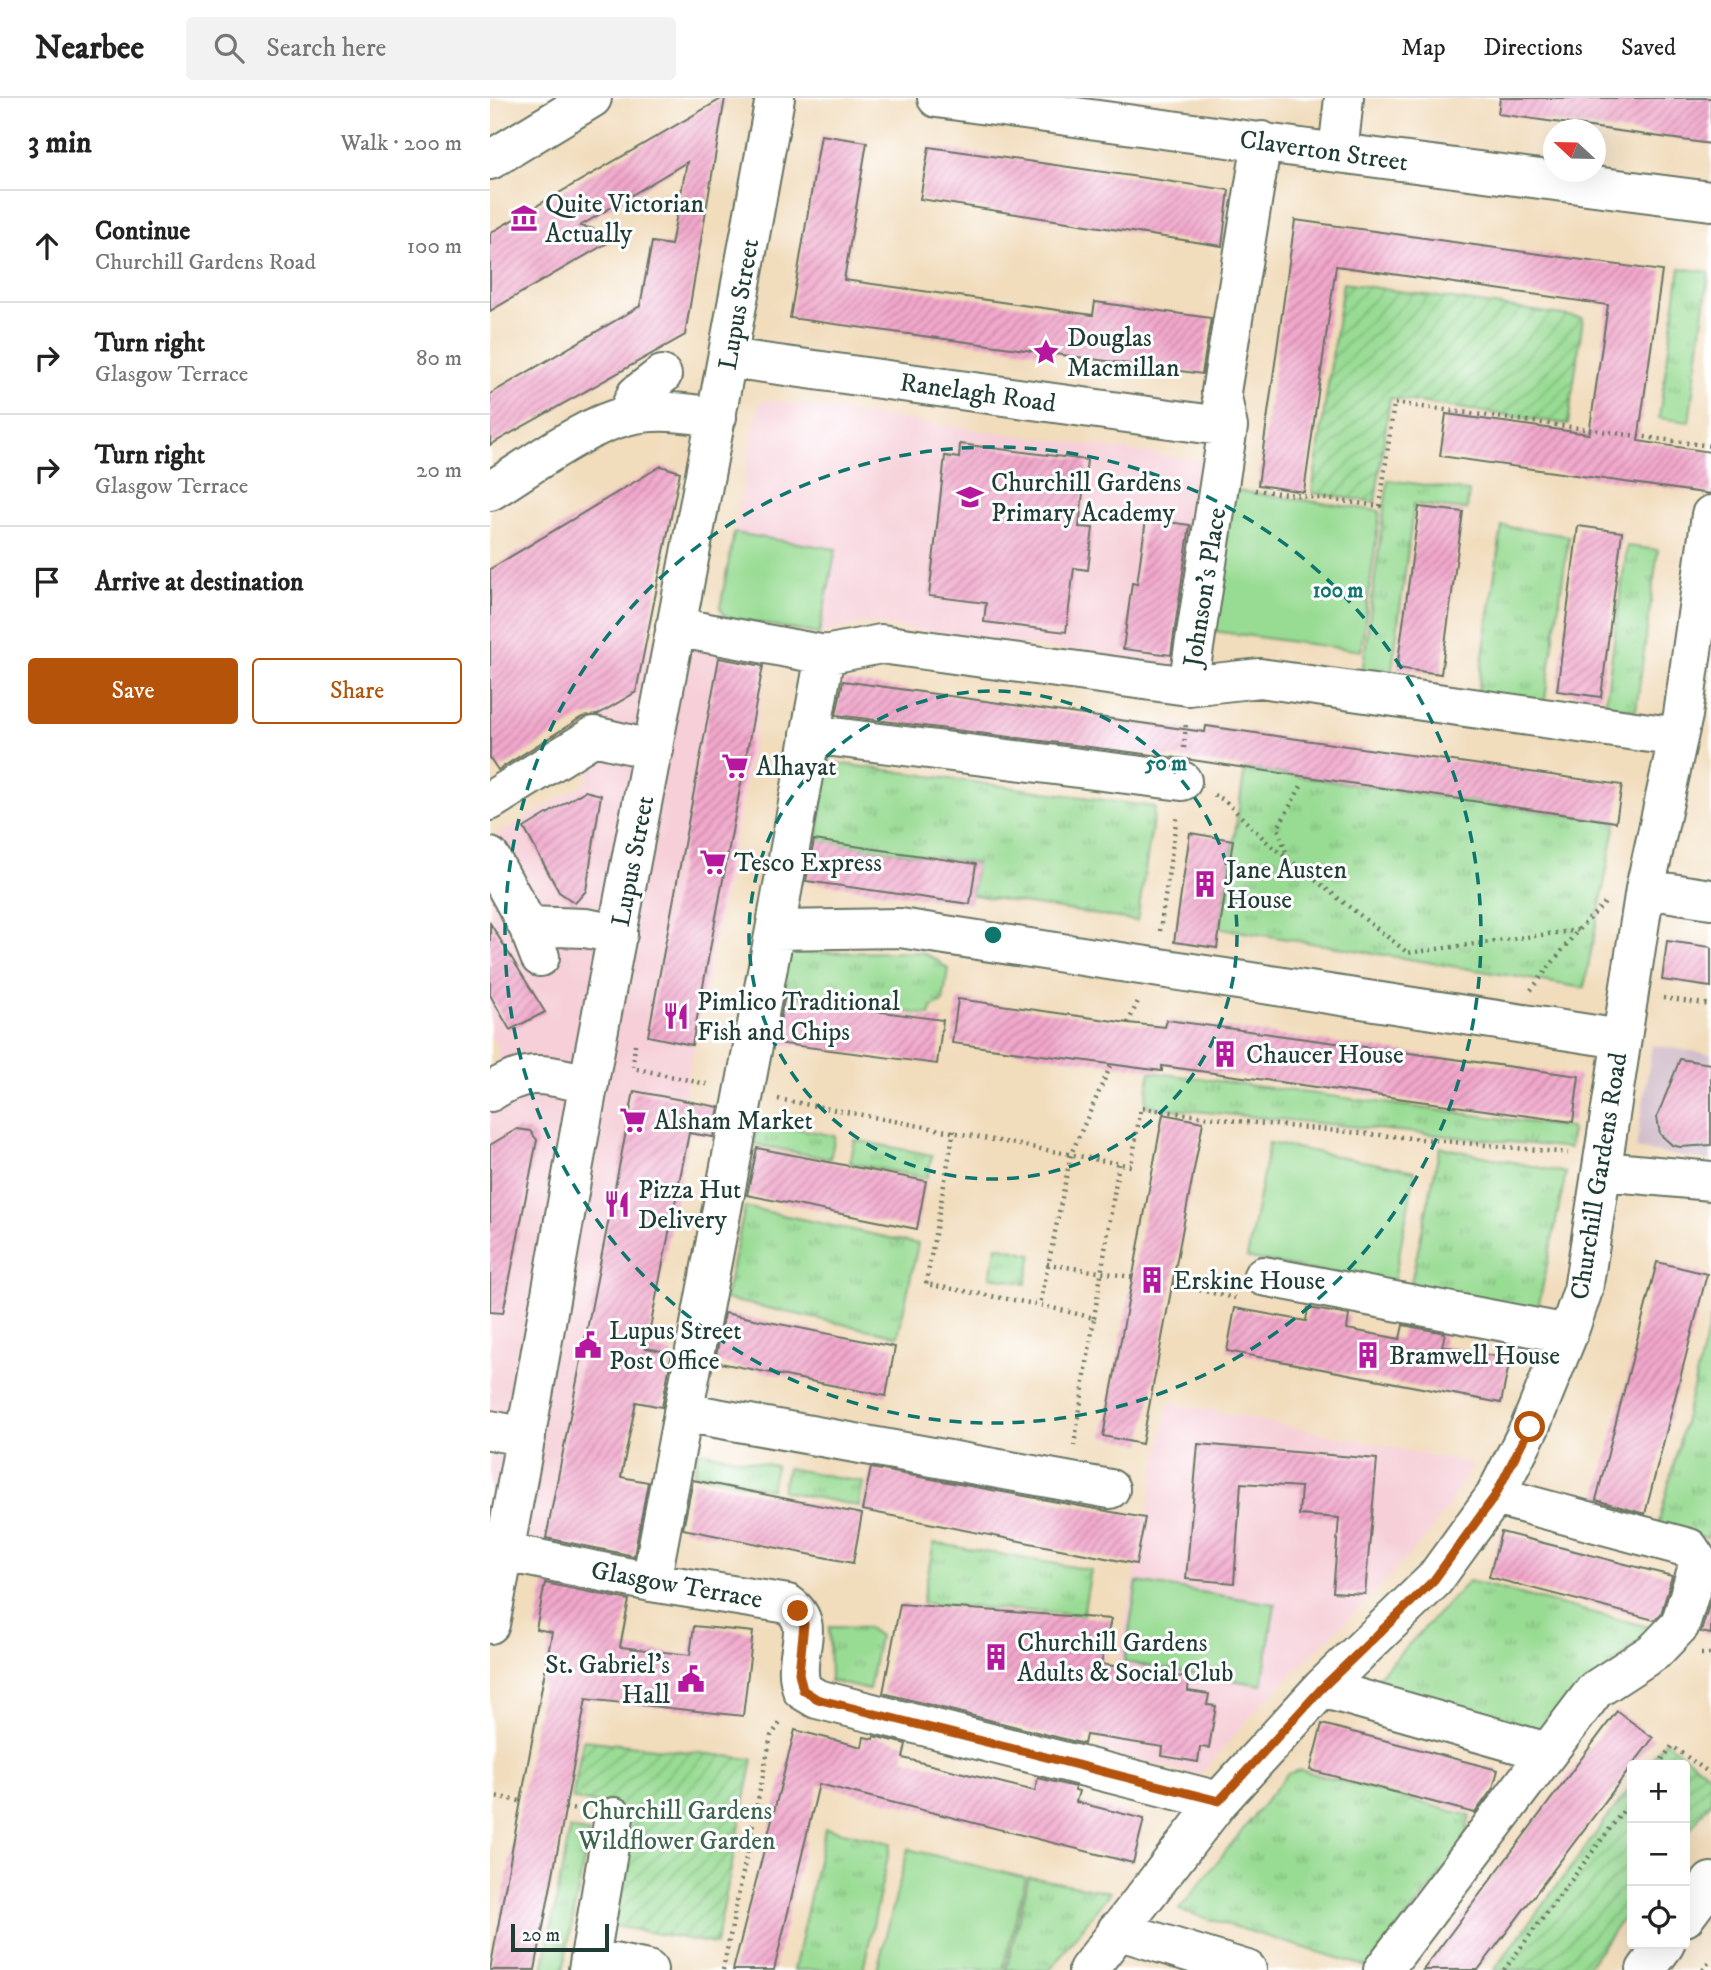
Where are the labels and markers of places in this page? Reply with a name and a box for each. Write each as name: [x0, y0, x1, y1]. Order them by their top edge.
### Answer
place label: Quite Victorian Actually: [545, 188, 705, 251]
museum icon: Quite Victorian Actually: [509, 203, 539, 233]
place label: Douglas Macmillan: [1067, 322, 1180, 385]
place icon: Douglas Macmillan: [1031, 337, 1061, 367]
place label: Churchill Gardens Primary Academy: [991, 467, 1181, 530]
school or university icon: Churchill Gardens Primary Academy: [955, 482, 985, 512]
supermarket icon: Alhayat: [720, 751, 750, 781]
place label: Alhayat: [756, 751, 837, 784]
supermarket icon: Tesco Express: [698, 847, 728, 877]
place label: Tesco Express: [734, 847, 882, 880]
place label: Jane Austen House: [1224, 854, 1348, 917]
building icon: Jane Austen House: [1190, 869, 1220, 899]
centre of rings: [981, 923, 1005, 947]
place label: Pimlico Traditional Fish and Chips: [697, 986, 900, 1049]
restaurant icon: Pimlico Traditional Fish and Chips: [661, 1001, 691, 1031]
building icon: Chaucer House: [1210, 1039, 1240, 1069]
place label: Chaucer House: [1246, 1039, 1404, 1072]
supermarket icon: Alsham Market: [618, 1105, 648, 1135]
place label: Alsham Market: [654, 1105, 813, 1138]
place label: Pizza Hut Delivery: [638, 1174, 741, 1237]
restaurant icon: Pizza Hut Delivery: [602, 1189, 632, 1219]
building icon: Erskine House: [1137, 1265, 1167, 1295]
place label: Erskine House: [1173, 1265, 1325, 1298]
place label: Lupus Street Post Office: [609, 1315, 742, 1378]
public building icon: Lupus Street Post Office: [573, 1330, 603, 1360]
building icon: Bramwell House: [1353, 1340, 1383, 1370]
place label: Bramwell House: [1389, 1340, 1560, 1373]
place label: Churchill Gardens Adults & Social Club: [1017, 1627, 1233, 1690]
building icon: Churchill Gardens Adults & Social Club: [981, 1642, 1011, 1672]
place label: St. Gabriel's Hall: [545, 1649, 670, 1712]
public building icon: St. Gabriel's Hall: [676, 1664, 706, 1694]

